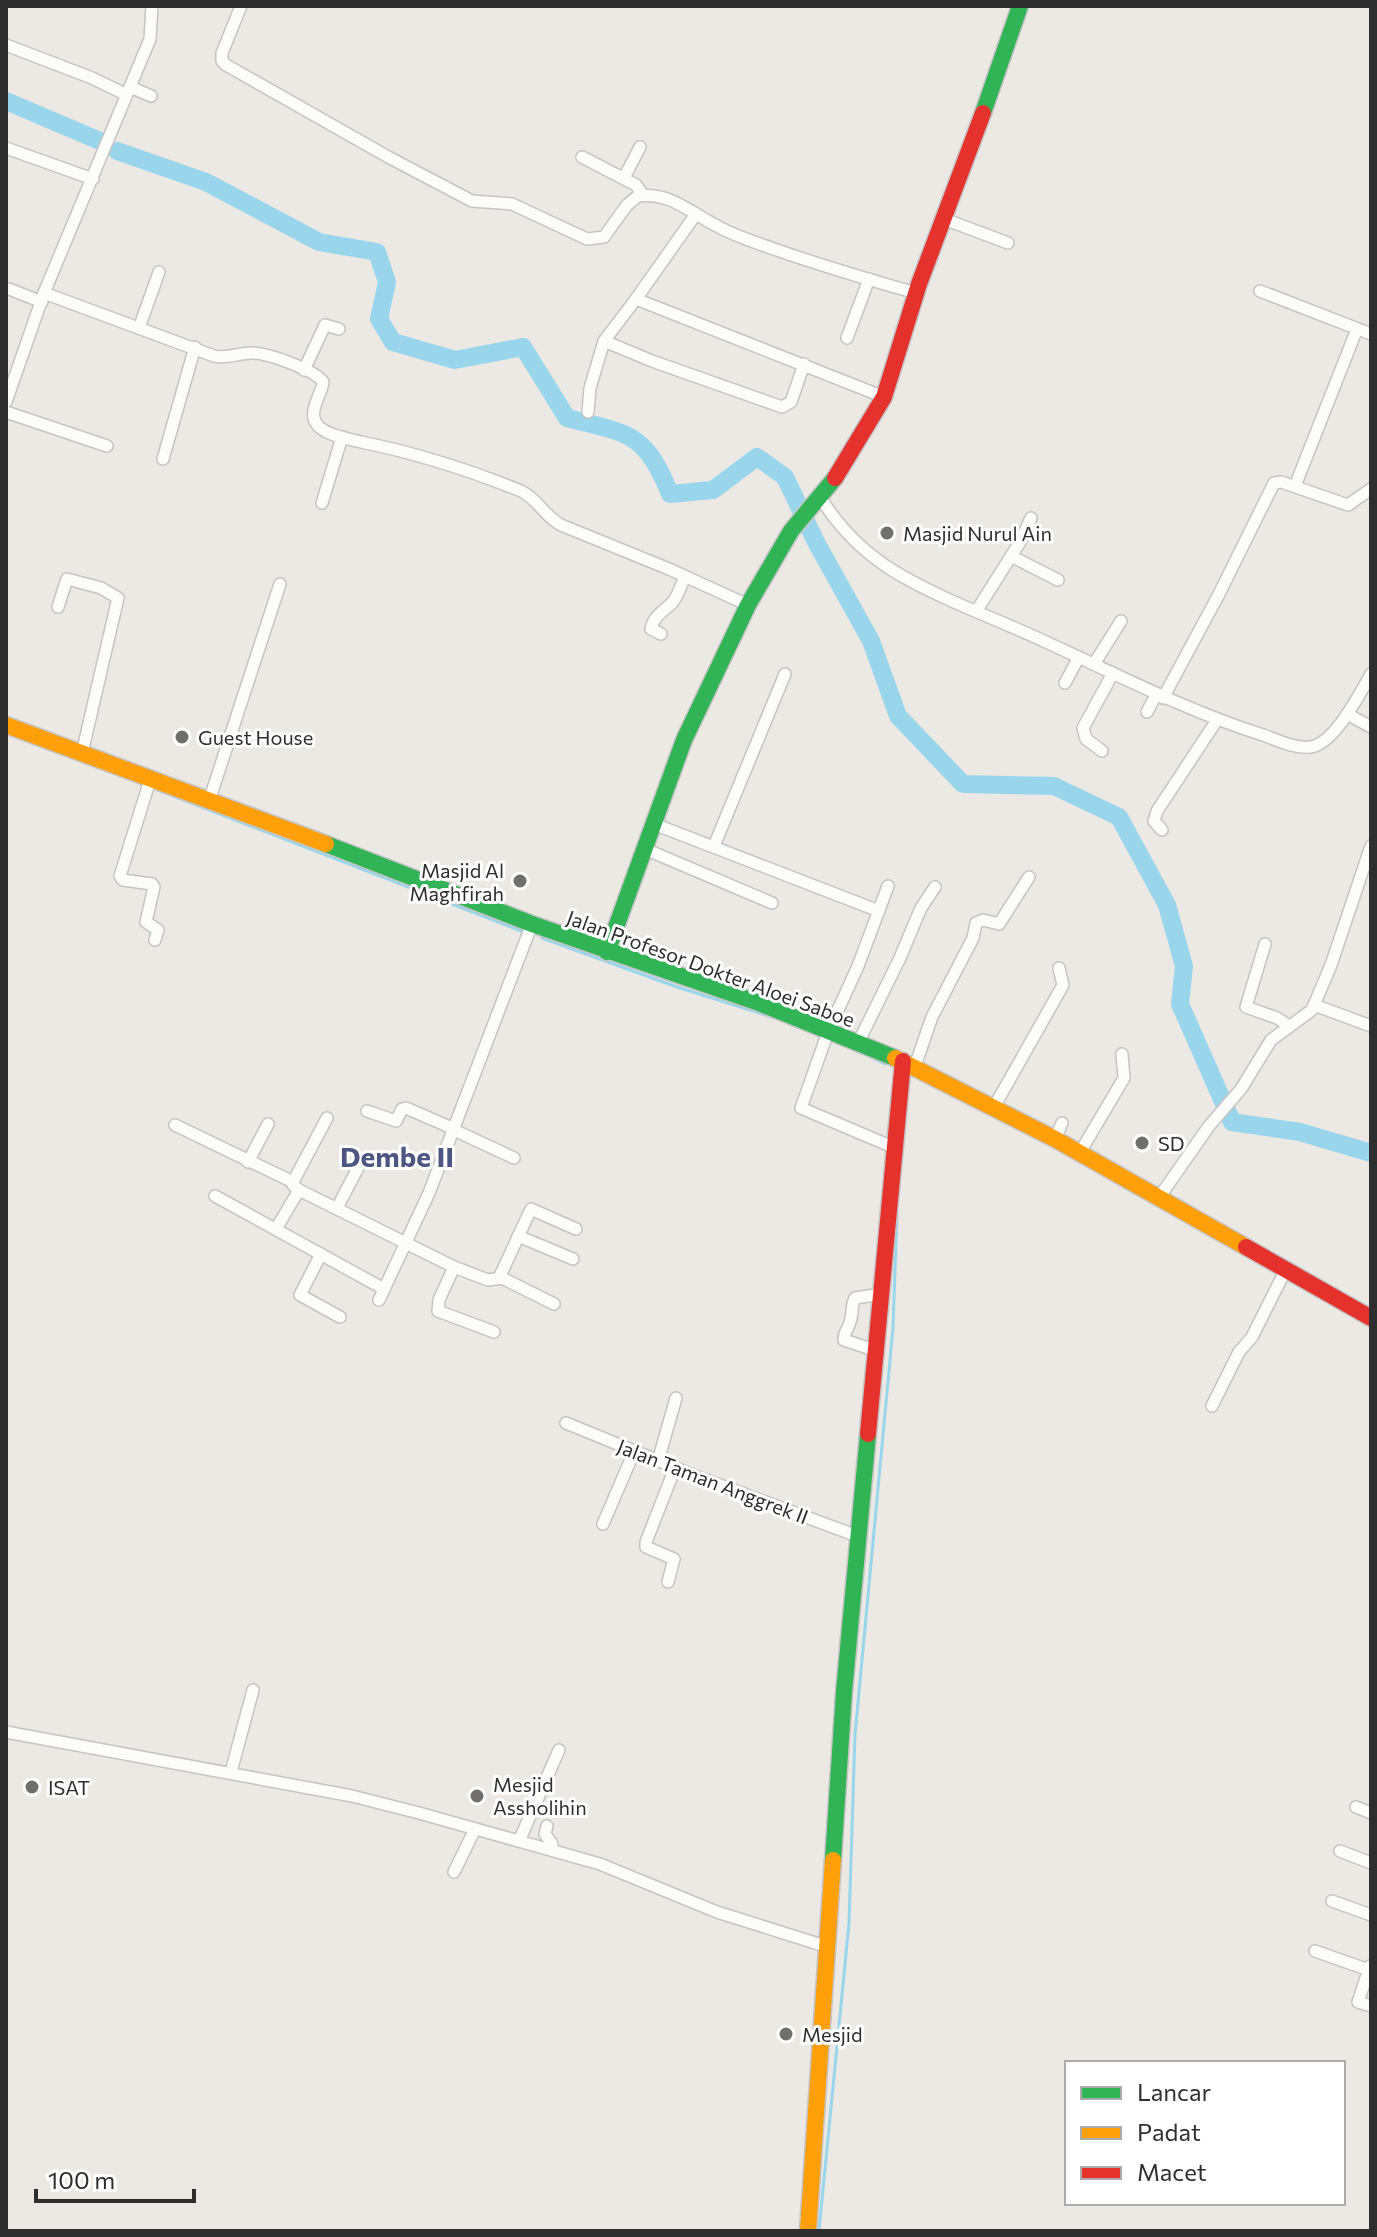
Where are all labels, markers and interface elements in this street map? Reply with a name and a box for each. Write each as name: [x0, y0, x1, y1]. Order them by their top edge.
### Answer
place label: Masjid Nurul Ain: [903, 521, 1052, 545]
marker: Masjid Nurul Ain: [878, 524, 896, 542]
place label: Guest House: [198, 725, 313, 749]
marker: Guest House: [173, 728, 191, 746]
place label: Masjid Al Maghfirah: [410, 858, 504, 905]
marker: Masjid Al Maghfirah: [511, 872, 529, 890]
street label: Jalan Profesor Dokter Aloei Saboe: [564, 905, 858, 1031]
place label: SD: [1158, 1131, 1184, 1155]
marker: SD: [1133, 1134, 1151, 1152]
district label: Dembe II: [340, 1139, 454, 1173]
street label: Jalan Taman Anggrek II: [614, 1433, 812, 1529]
place label: Mesjid Assholihin: [493, 1772, 587, 1819]
place label: ISAT: [48, 1775, 90, 1799]
marker: ISAT: [23, 1778, 41, 1796]
marker: Mesjid Assholihin: [468, 1787, 486, 1805]
place label: Mesjid: [802, 2022, 863, 2046]
marker: Mesjid: [777, 2025, 795, 2043]
legend: [1065, 2061, 1345, 2205]
text: Lancar: [1137, 2077, 1211, 2106]
text: Padat: [1137, 2117, 1201, 2146]
scale bar: [36, 2153, 194, 2203]
text: Macet: [1137, 2157, 1207, 2186]
text: 100 m: [48, 2165, 115, 2194]

